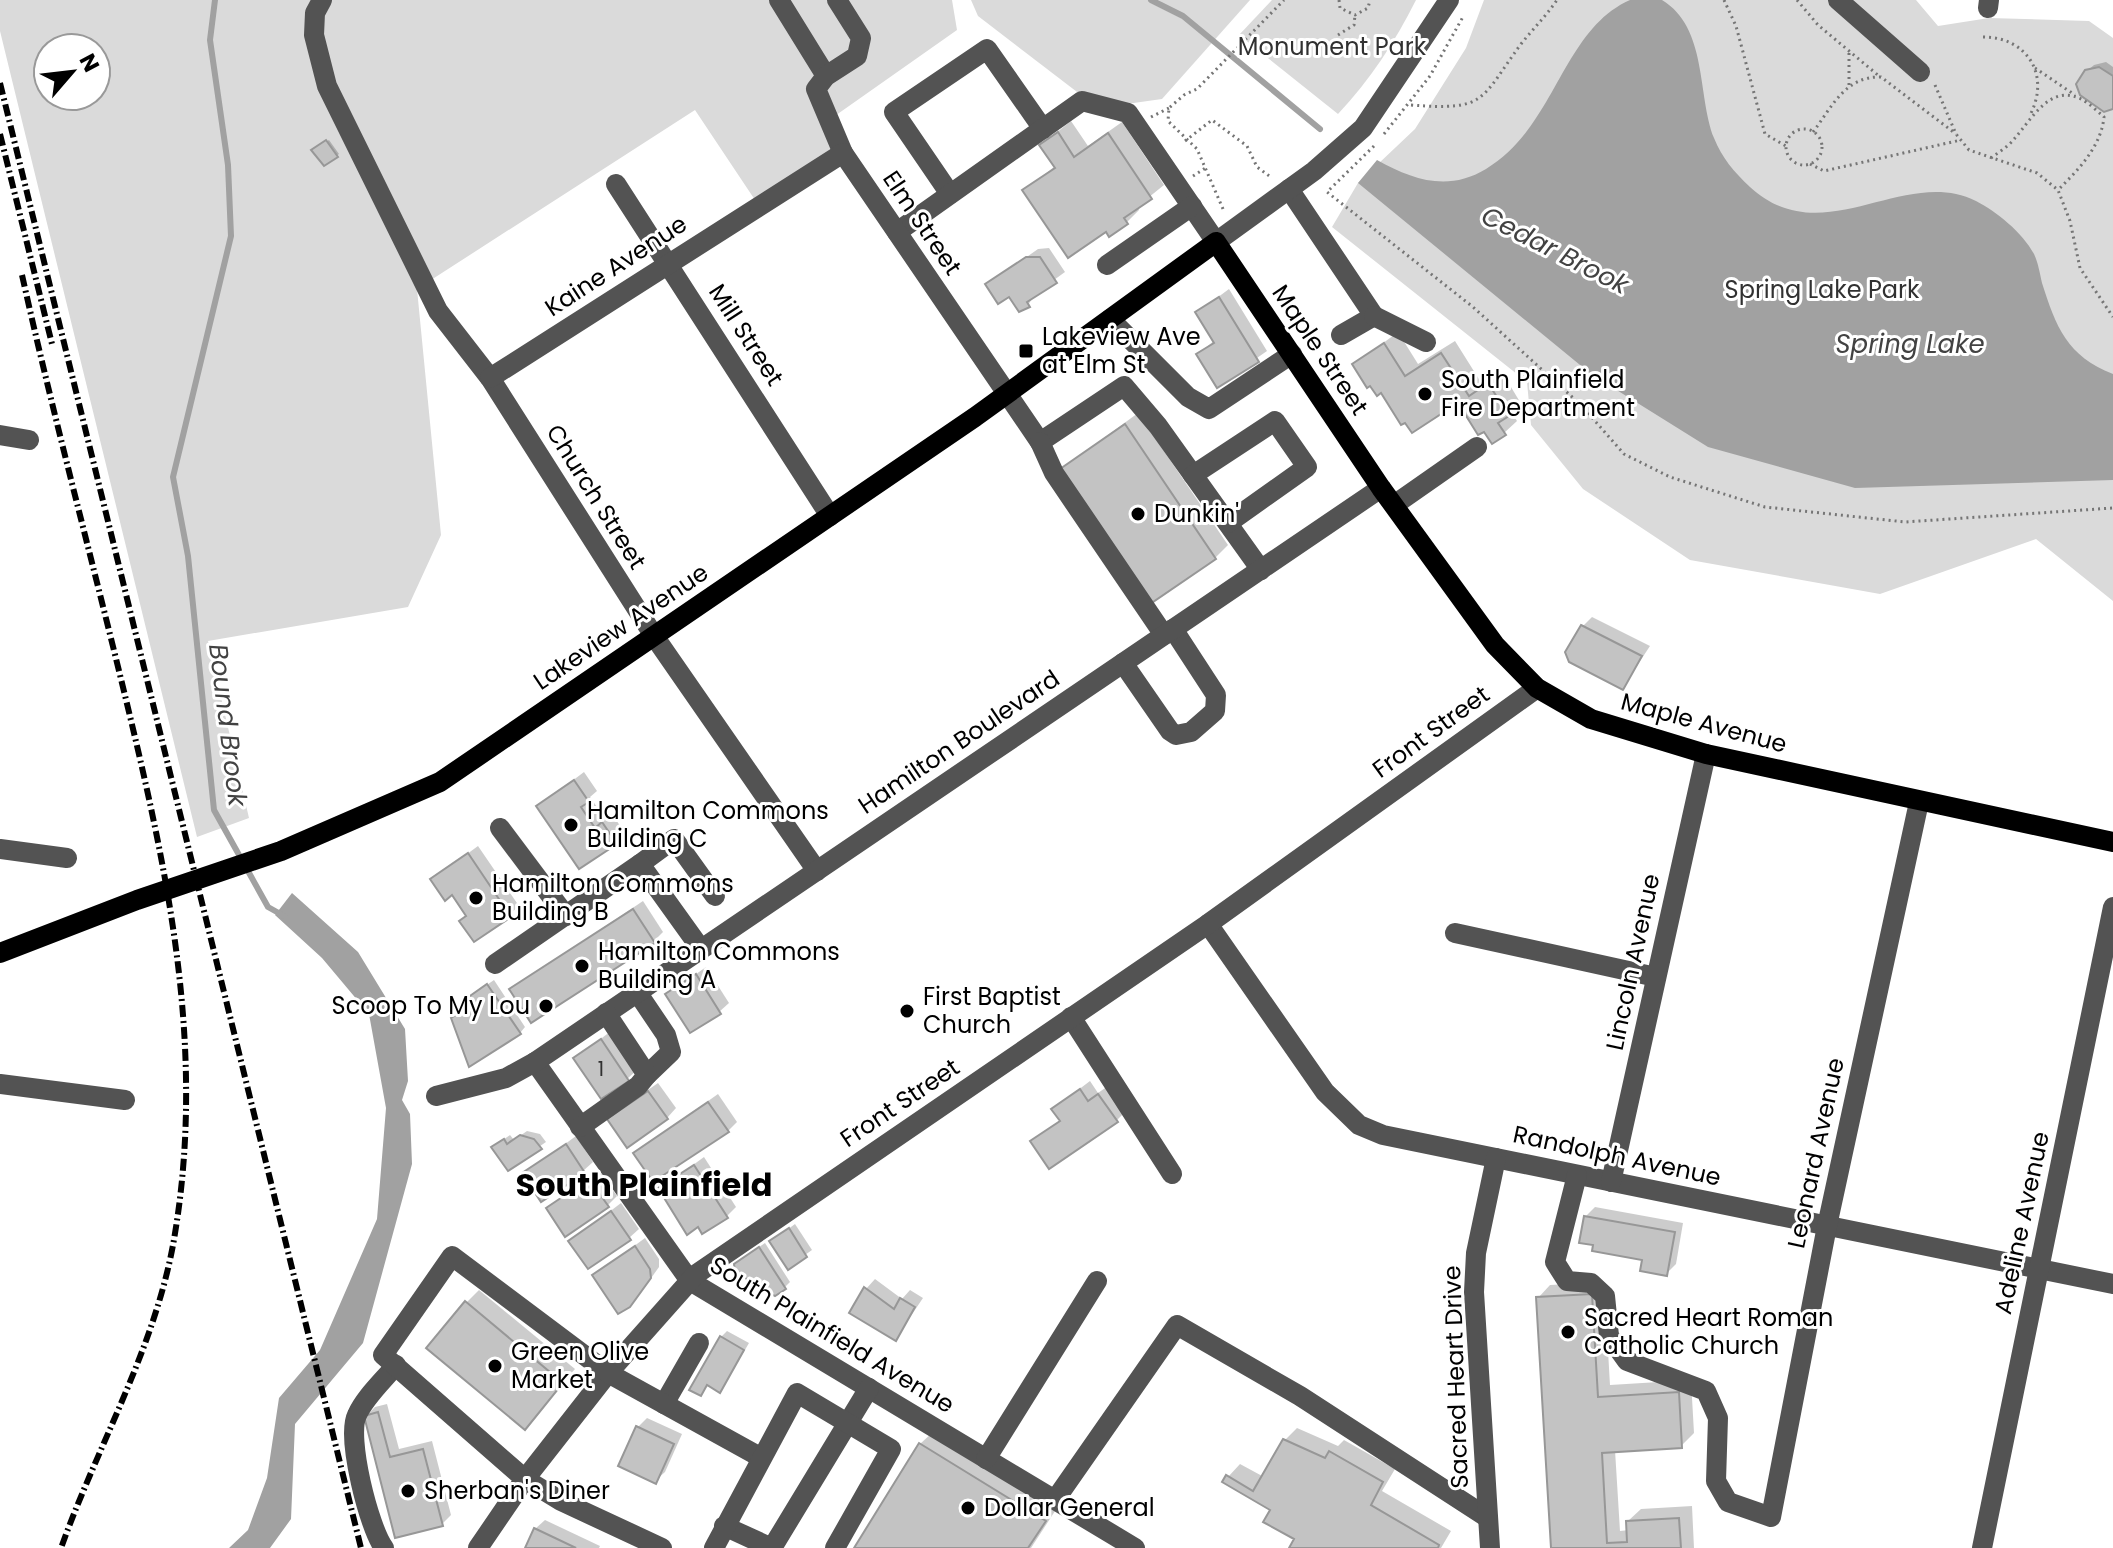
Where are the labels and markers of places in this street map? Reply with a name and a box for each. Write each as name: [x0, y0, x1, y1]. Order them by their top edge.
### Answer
place label: Lakeview Ave at Elm St: [1042, 320, 1201, 381]
marker: Lakeview Ave at Elm St: [1017, 342, 1035, 360]
place label: South Plainfield Fire Department: [1441, 363, 1635, 424]
marker: South Plainfield Fire Department: [1416, 385, 1434, 403]
place label: Dunkin': [1154, 497, 1239, 530]
marker: Dunkin': [1129, 505, 1147, 523]
place label: Hamilton Commons Building C: [587, 794, 829, 855]
marker: Hamilton Commons Building C: [562, 816, 580, 834]
place label: Hamilton Commons Building B: [492, 867, 734, 928]
marker: Hamilton Commons Building B: [467, 889, 485, 907]
place label: Hamilton Commons Building A: [598, 935, 840, 996]
marker: Hamilton Commons Building A: [573, 957, 591, 975]
place label: First Baptist Church: [923, 980, 1061, 1041]
place label: Scoop To My Lou: [332, 989, 530, 1022]
marker: Scoop To My Lou: [537, 997, 555, 1015]
marker: First Baptist Church: [898, 1002, 916, 1020]
place label: Sacred Heart Roman Catholic Church: [1584, 1301, 1833, 1362]
marker: Sacred Heart Roman Catholic Church: [1559, 1323, 1577, 1341]
place label: Green Olive Market: [511, 1335, 649, 1396]
marker: Green Olive Market: [486, 1357, 504, 1375]
place label: Sherban's Diner: [424, 1474, 610, 1507]
marker: Sherban's Diner: [399, 1482, 417, 1500]
place label: Dollar General: [984, 1491, 1155, 1524]
marker: Dollar General: [959, 1499, 977, 1517]

